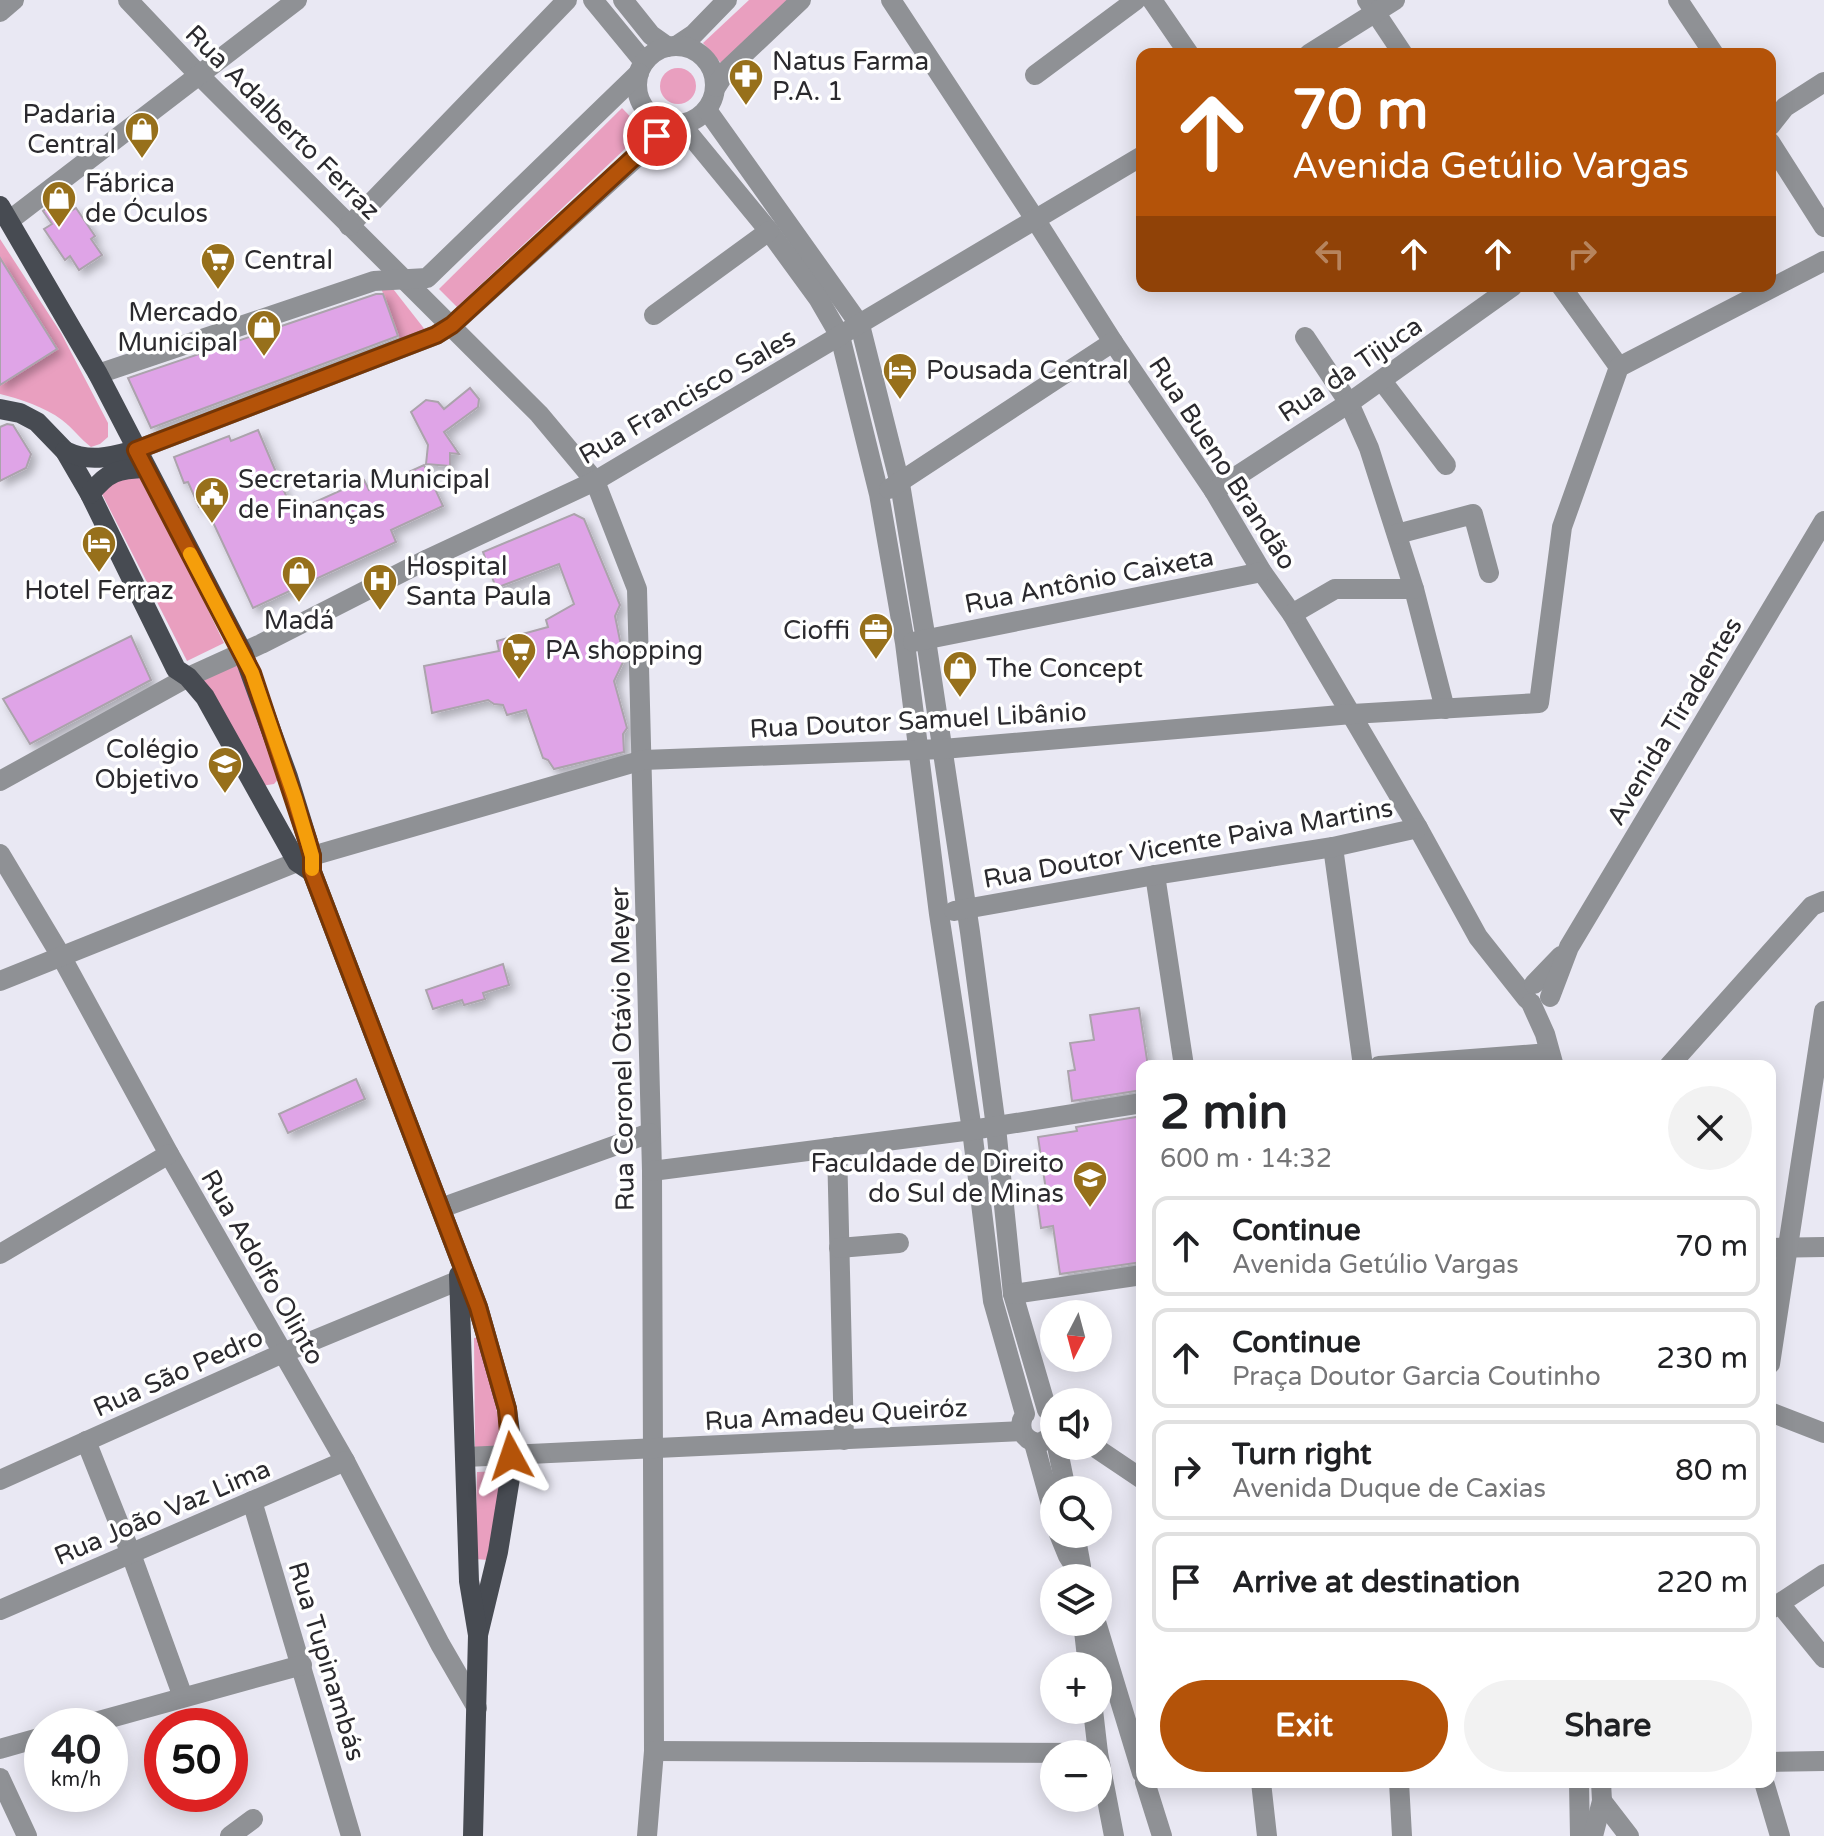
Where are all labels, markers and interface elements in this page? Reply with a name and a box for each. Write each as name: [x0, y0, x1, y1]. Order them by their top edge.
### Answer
street label: Rua Adalberto Ferraz: [179, 19, 386, 226]
place label: Natus Farma P.A. 1: [772, 46, 929, 107]
pharmacy icon: Natus Farma P.A. 1: [727, 57, 765, 107]
text: 70 m: [1292, 77, 1428, 144]
icon: ahead: [1160, 80, 1264, 184]
place label: Padaria Central: [23, 99, 116, 160]
pin: [623, 102, 691, 170]
shop icon: Padaria Central: [123, 110, 161, 160]
icon: arrive: [635, 114, 679, 158]
text: Avenida Getúlio Vargas: [1292, 145, 1689, 188]
place label: Fábrica de Óculos: [85, 168, 208, 229]
shop icon: Fábrica de Óculos: [40, 179, 78, 229]
icon: left: [1308, 232, 1352, 276]
icon: ahead: [1392, 232, 1436, 276]
icon: ahead: [1476, 232, 1520, 276]
icon: right: [1560, 232, 1604, 276]
supermarket icon: Central: [199, 241, 237, 291]
place label: Central: [244, 245, 333, 276]
place label: Mercado Municipal: [117, 297, 238, 358]
shop icon: Mercado Municipal: [245, 308, 283, 358]
street label: Rua da Tijuca: [1273, 310, 1428, 429]
street label: Rua Francisco Sales: [574, 322, 801, 471]
hotel icon: Pousada Central: [881, 351, 919, 401]
street label: Rua Bueno Brandão: [1142, 351, 1303, 576]
place label: Pousada Central: [926, 355, 1129, 386]
place label: Secretaria Municipal de Finanças: [238, 464, 490, 525]
public building icon: Secretaria Municipal de Finanças: [193, 475, 231, 525]
hotel icon: Hotel Ferraz: [80, 524, 118, 574]
street label: Rua Antônio Caixeta: [962, 541, 1216, 620]
place label: Hospital Santa Paula: [406, 551, 552, 612]
shop icon: Madá: [280, 554, 318, 604]
hospital icon: Hospital Santa Paula: [361, 562, 399, 612]
place label: Hotel Ferraz: [24, 575, 174, 606]
place label: Madá: [264, 605, 334, 636]
office icon: Cioffi: [857, 611, 895, 661]
street label: Avenida Tiradentes: [1600, 612, 1749, 831]
place label: Cioffi: [783, 615, 850, 646]
supermarket icon: PA shopping: [500, 631, 538, 681]
place label: PA shopping: [545, 635, 703, 666]
shop icon: The Concept: [941, 649, 979, 699]
place label: The Concept: [986, 653, 1143, 684]
street label: Rua Doutor Samuel Libânio: [749, 696, 1087, 745]
place label: Colégio Objetivo: [95, 734, 199, 795]
school or university icon: Colégio Objetivo: [206, 745, 244, 795]
street label: Rua Doutor Vicente Paiva Martins: [981, 792, 1395, 895]
street label: Rua Coronel Otávio Meyer: [604, 887, 641, 1211]
text: 2 min: [1160, 1084, 1288, 1142]
button: close: [1668, 1086, 1752, 1170]
text: 600 m · 14:32: [1160, 1143, 1332, 1174]
place label: Faculdade de Direito do Sul de Minas: [811, 1148, 1064, 1209]
school or university icon: Faculdade de Direito do Sul de Minas: [1071, 1159, 1109, 1209]
street label: Rua Adolfo Olinto: [194, 1164, 331, 1370]
text: Continue: [1232, 1212, 1361, 1249]
icon: ahead: [1164, 1224, 1208, 1268]
text: 70 m: [1675, 1228, 1748, 1265]
text: Avenida Getúlio Vargas: [1232, 1249, 1519, 1280]
north arrow: [1040, 1300, 1112, 1372]
map controls: [1040, 1300, 1112, 1812]
street label: Rua São Pedro: [89, 1321, 268, 1424]
text: Continue: [1232, 1324, 1361, 1361]
icon: ahead: [1164, 1336, 1208, 1380]
text: 230 m: [1656, 1340, 1748, 1377]
text: Praça Doutor Garcia Coutinho: [1232, 1361, 1601, 1392]
button: sound: [1040, 1388, 1112, 1460]
street label: Rua Amadeu Queiróz: [704, 1392, 968, 1437]
position arrow: [469, 1414, 553, 1498]
text: Turn right: [1232, 1436, 1372, 1473]
icon: right: [1164, 1448, 1208, 1492]
text: 80 m: [1675, 1452, 1748, 1489]
street label: Rua João Vaz Lima: [50, 1453, 275, 1572]
text: Avenida Duque de Caxias: [1232, 1473, 1546, 1504]
button: search: [1040, 1476, 1112, 1548]
street label: Rua Tupinambás: [282, 1558, 372, 1764]
icon: arrive: [1164, 1560, 1208, 1604]
button: layers: [1040, 1564, 1112, 1636]
text: Arrive at destination: [1232, 1564, 1520, 1601]
text: 220 m: [1656, 1564, 1748, 1601]
button: +: [1040, 1652, 1112, 1724]
button: Exit: [1160, 1680, 1448, 1772]
button: Share: [1464, 1680, 1752, 1772]
speed limit sign: 50: [144, 1708, 248, 1812]
text: 40: [51, 1726, 101, 1774]
button: −: [1040, 1740, 1112, 1812]
text: km/h: [51, 1768, 101, 1792]

